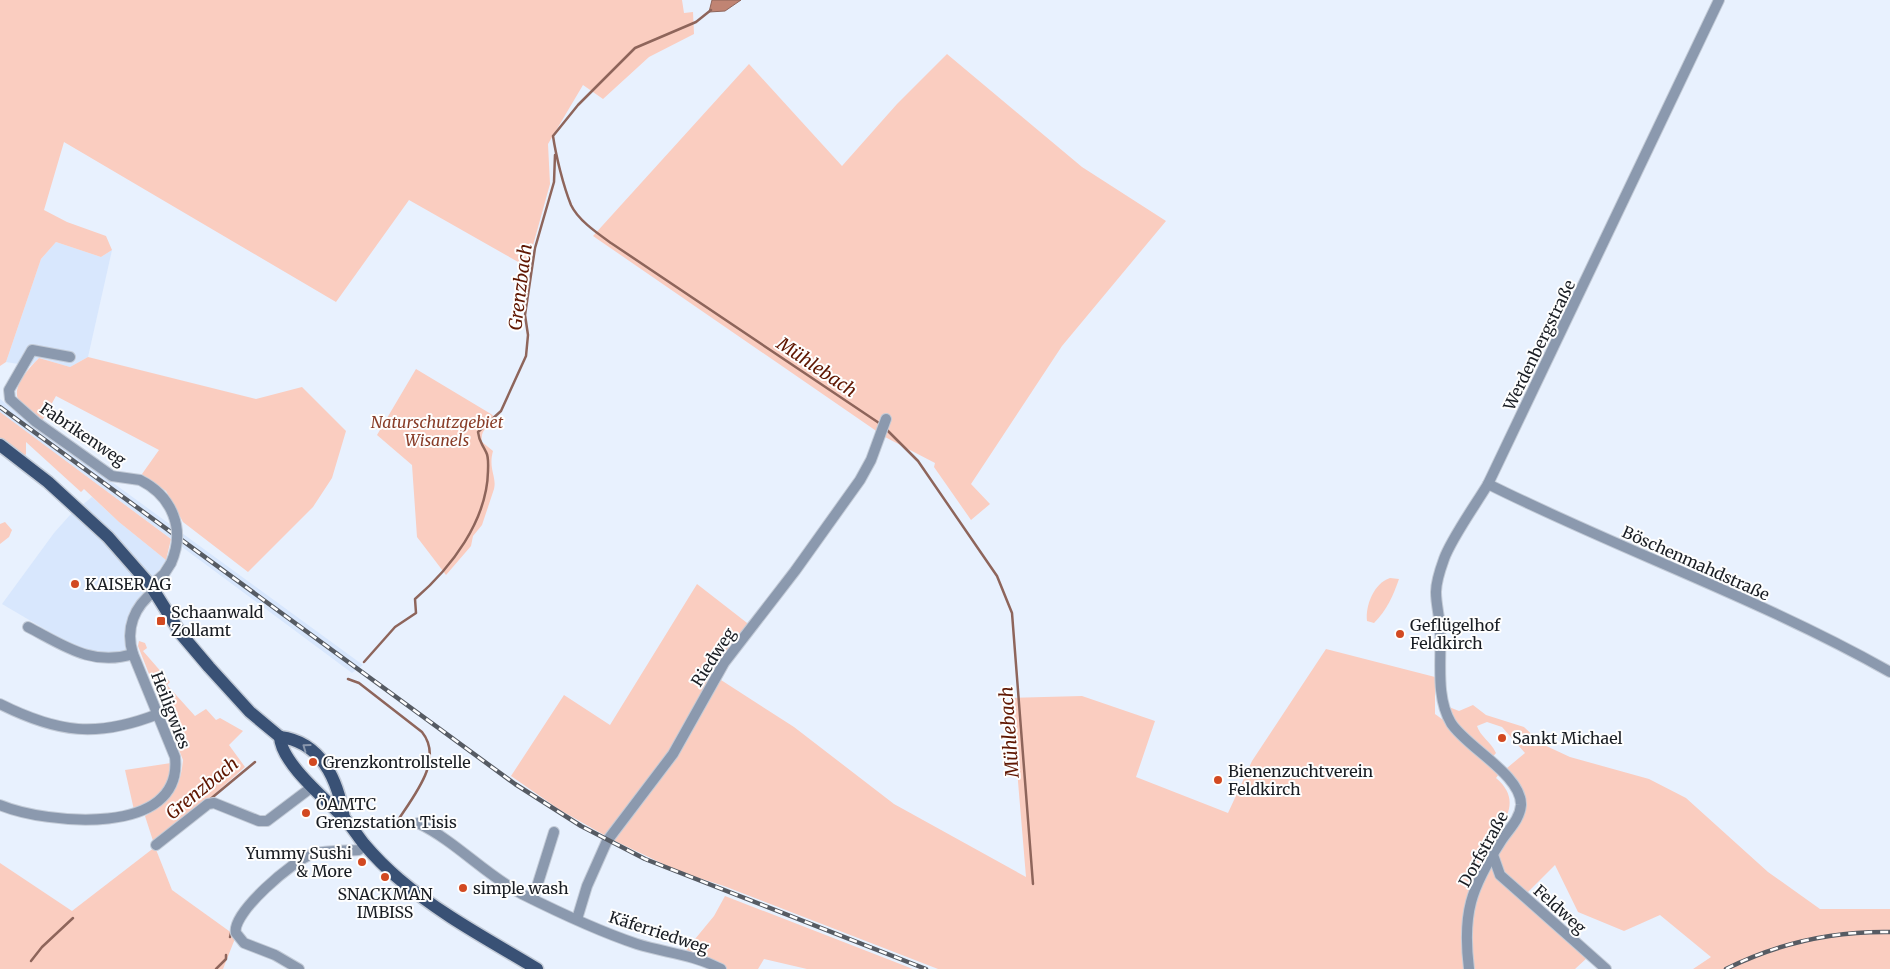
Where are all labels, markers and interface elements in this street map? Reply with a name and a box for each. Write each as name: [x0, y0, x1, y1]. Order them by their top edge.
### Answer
water label: Grenzbach: [503, 242, 537, 332]
street label: Werdenbergstraße: [1498, 277, 1579, 414]
water label: Mühlebach: [772, 331, 861, 402]
street label: Fabrikenweg: [36, 398, 130, 470]
park label: Naturschutzgebiet Wisanels: [371, 412, 504, 450]
street label: Böschenmahdstraße: [1619, 521, 1773, 605]
place label: KAISER AG: [85, 574, 171, 594]
marker: KAISER AG: [69, 578, 81, 590]
place label: Schaanwald Zollamt: [171, 602, 264, 640]
marker: Schaanwald Zollamt: [155, 615, 167, 627]
place label: Geflügelhof Feldkirch: [1410, 615, 1501, 653]
street label: Riedweg: [687, 624, 740, 690]
marker: Geflügelhof Feldkirch: [1394, 628, 1406, 640]
street label: Heiligwies: [147, 668, 195, 752]
water label: Mühlebach: [994, 686, 1024, 779]
place label: Sankt Michael: [1512, 728, 1622, 748]
marker: Sankt Michael: [1496, 732, 1508, 744]
one-way arrow: [302, 744, 312, 753]
water label: Grenzbach: [161, 752, 243, 824]
place label: Grenzkontrollstelle: [323, 752, 471, 772]
marker: Grenzkontrollstelle: [307, 756, 319, 768]
place label: Bienenzuchtverein Feldkirch: [1228, 761, 1374, 799]
marker: Bienenzuchtverein Feldkirch: [1212, 774, 1224, 786]
place label: ÖAMTC Grenzstation Tisis: [316, 794, 457, 832]
marker: ÖAMTC Grenzstation Tisis: [300, 807, 312, 819]
street label: Dorfstraße: [1454, 808, 1512, 890]
place label: Yummy Sushi & More: [245, 843, 352, 881]
marker: Yummy Sushi & More: [356, 856, 368, 868]
marker: SNACKMAN IMBISS: [379, 871, 391, 883]
place label: simple wash: [473, 878, 569, 898]
street label: Feldweg: [1530, 880, 1591, 938]
marker: simple wash: [457, 882, 469, 894]
place label: SNACKMAN IMBISS: [337, 884, 433, 922]
street label: Käferriedweg: [607, 906, 712, 958]

